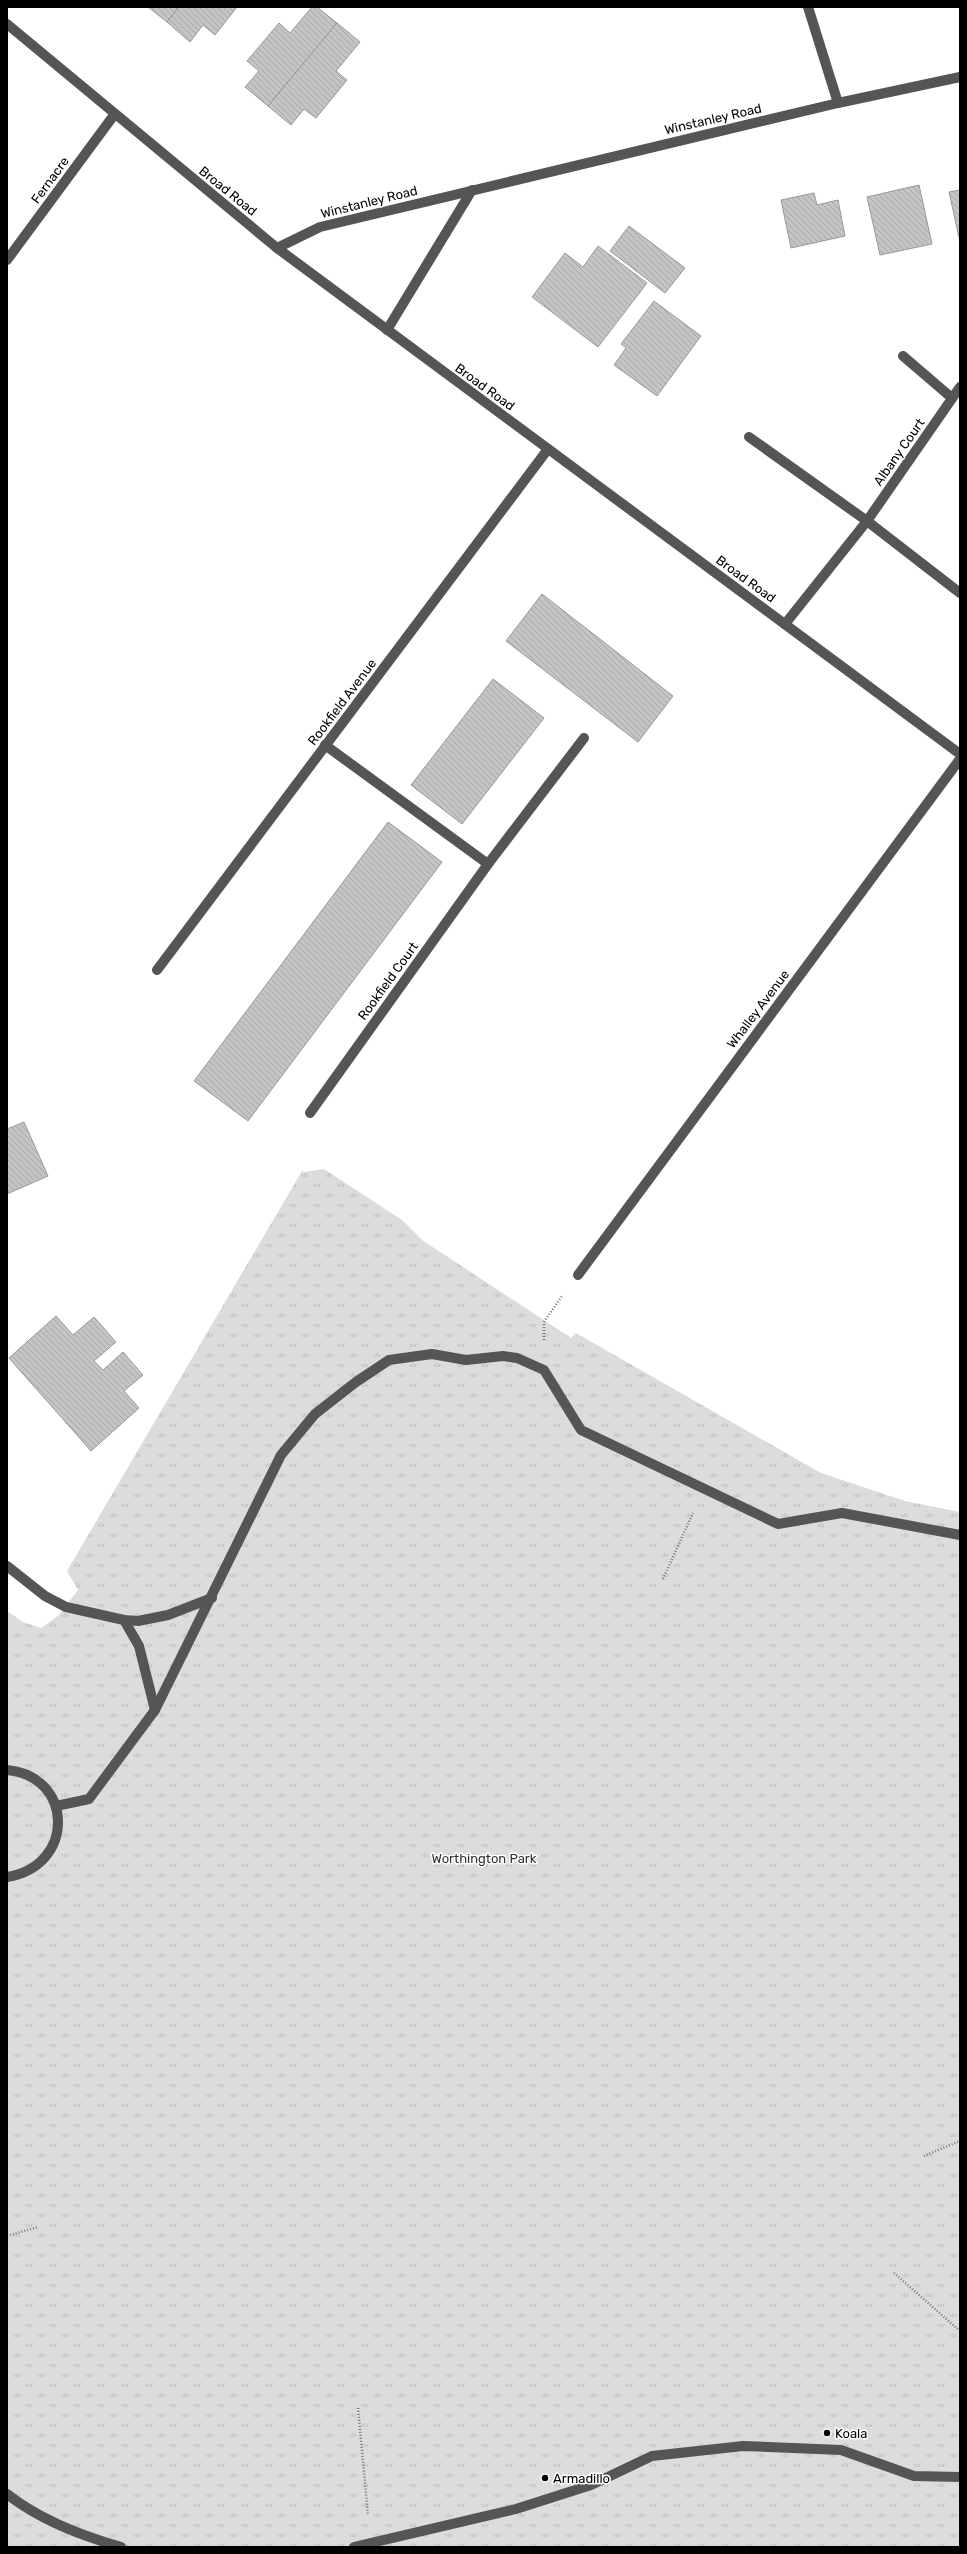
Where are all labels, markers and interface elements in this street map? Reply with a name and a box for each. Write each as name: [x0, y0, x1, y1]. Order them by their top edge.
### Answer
street label: Winstanley Road: [663, 101, 763, 137]
street label: Fernacre: [28, 154, 72, 206]
street label: Broad Road: [196, 163, 260, 219]
street label: Winstanley Road: [319, 183, 419, 221]
street label: Broad Road: [452, 360, 518, 414]
street label: Albany Court: [870, 416, 928, 488]
street label: Broad Road: [713, 552, 779, 606]
street label: Rookfield Avenue: [305, 656, 379, 748]
street label: Rookfield Court: [355, 939, 421, 1023]
street label: Whalley Avenue: [724, 967, 792, 1051]
park label: Worthington Park: [432, 1851, 537, 1867]
place label: Koala: [835, 2426, 867, 2441]
marker: Koala: [822, 2428, 832, 2438]
place label: Armadillo: [553, 2471, 610, 2486]
marker: Armadillo: [540, 2473, 550, 2483]

